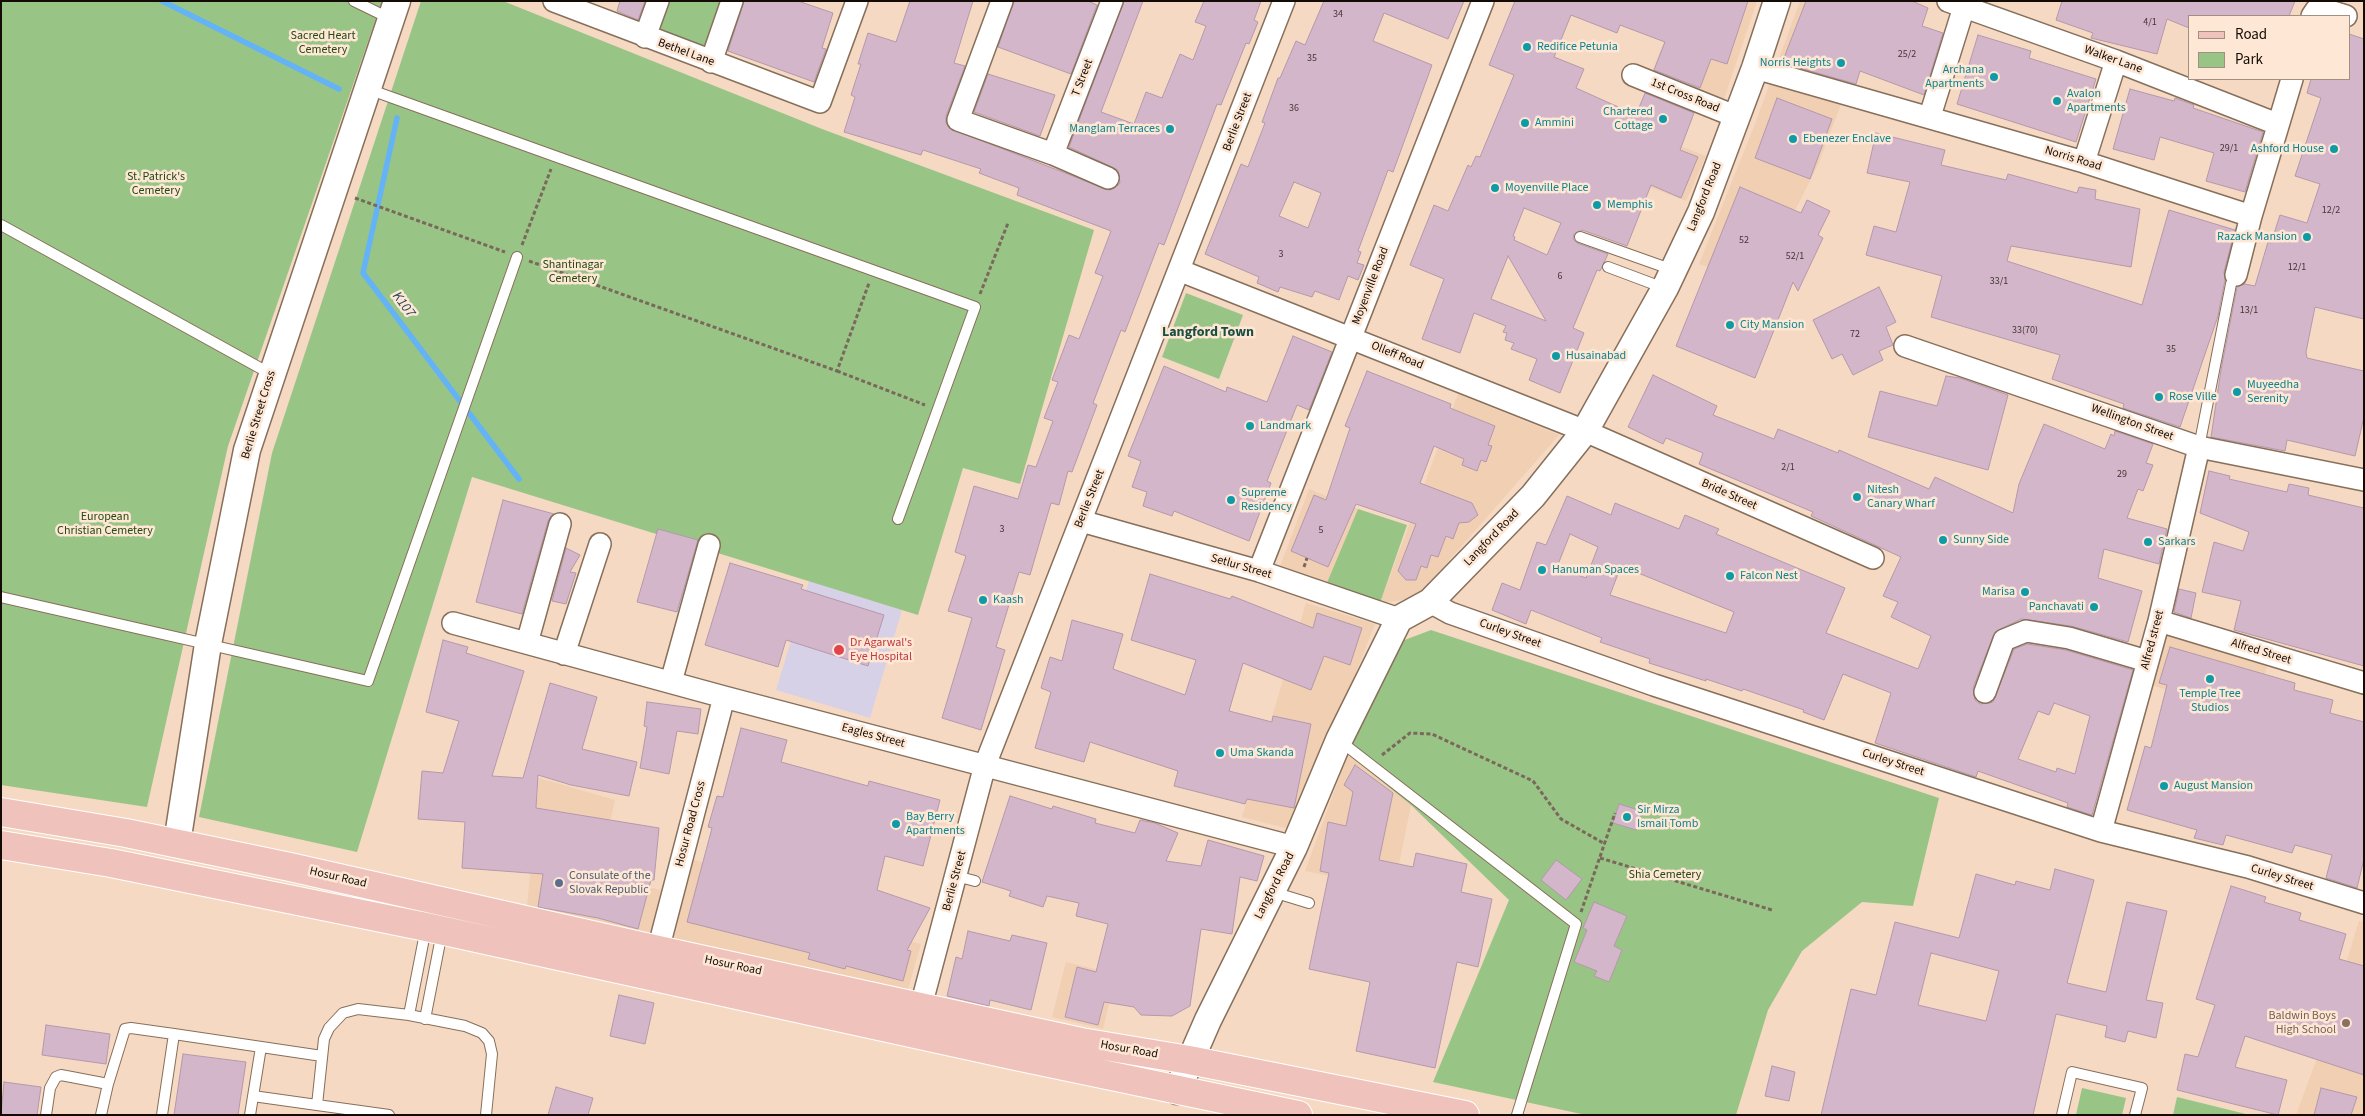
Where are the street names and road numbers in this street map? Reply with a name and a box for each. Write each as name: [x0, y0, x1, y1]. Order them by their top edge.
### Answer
street label: Bethel Lane: [656, 36, 716, 70]
street label: Walker Lane: [2082, 43, 2144, 77]
street label: T Street: [1069, 57, 1097, 99]
street label: 1st Cross Road: [1649, 76, 1721, 116]
street label: Berlie Street: [1220, 91, 1256, 153]
street label: Norris Road: [2043, 144, 2103, 174]
street label: Langford Road: [1685, 160, 1725, 234]
street label: Moyenville Road: [1350, 245, 1392, 327]
street label: Olleff Road: [1369, 339, 1425, 373]
street label: Berlie Street Cross: [239, 369, 279, 461]
street label: Wellington Street: [2089, 401, 2175, 445]
street label: Berlie Street: [1072, 468, 1108, 530]
street label: Bride Street: [1699, 476, 1759, 514]
street label: Langford Road: [1461, 507, 1523, 569]
street label: Setlur Street: [1209, 551, 1273, 583]
street label: Alfred street: [2138, 609, 2168, 671]
street label: Curley Street: [1477, 616, 1543, 652]
street label: Alfred Street: [2229, 636, 2293, 668]
street label: Eagles Street: [840, 721, 906, 751]
street label: Curley Street: [1860, 746, 1926, 780]
street label: Hosur Road Cross: [673, 780, 709, 868]
street label: Berlie Street: [940, 849, 970, 913]
street label: Langford Road: [1252, 850, 1298, 922]
street label: Curley Street: [2249, 862, 2315, 894]
street label: Hosur Road: [308, 864, 368, 892]
street label: Hosur Road: [703, 953, 763, 979]
street label: Hosur Road: [1099, 1038, 1159, 1062]

